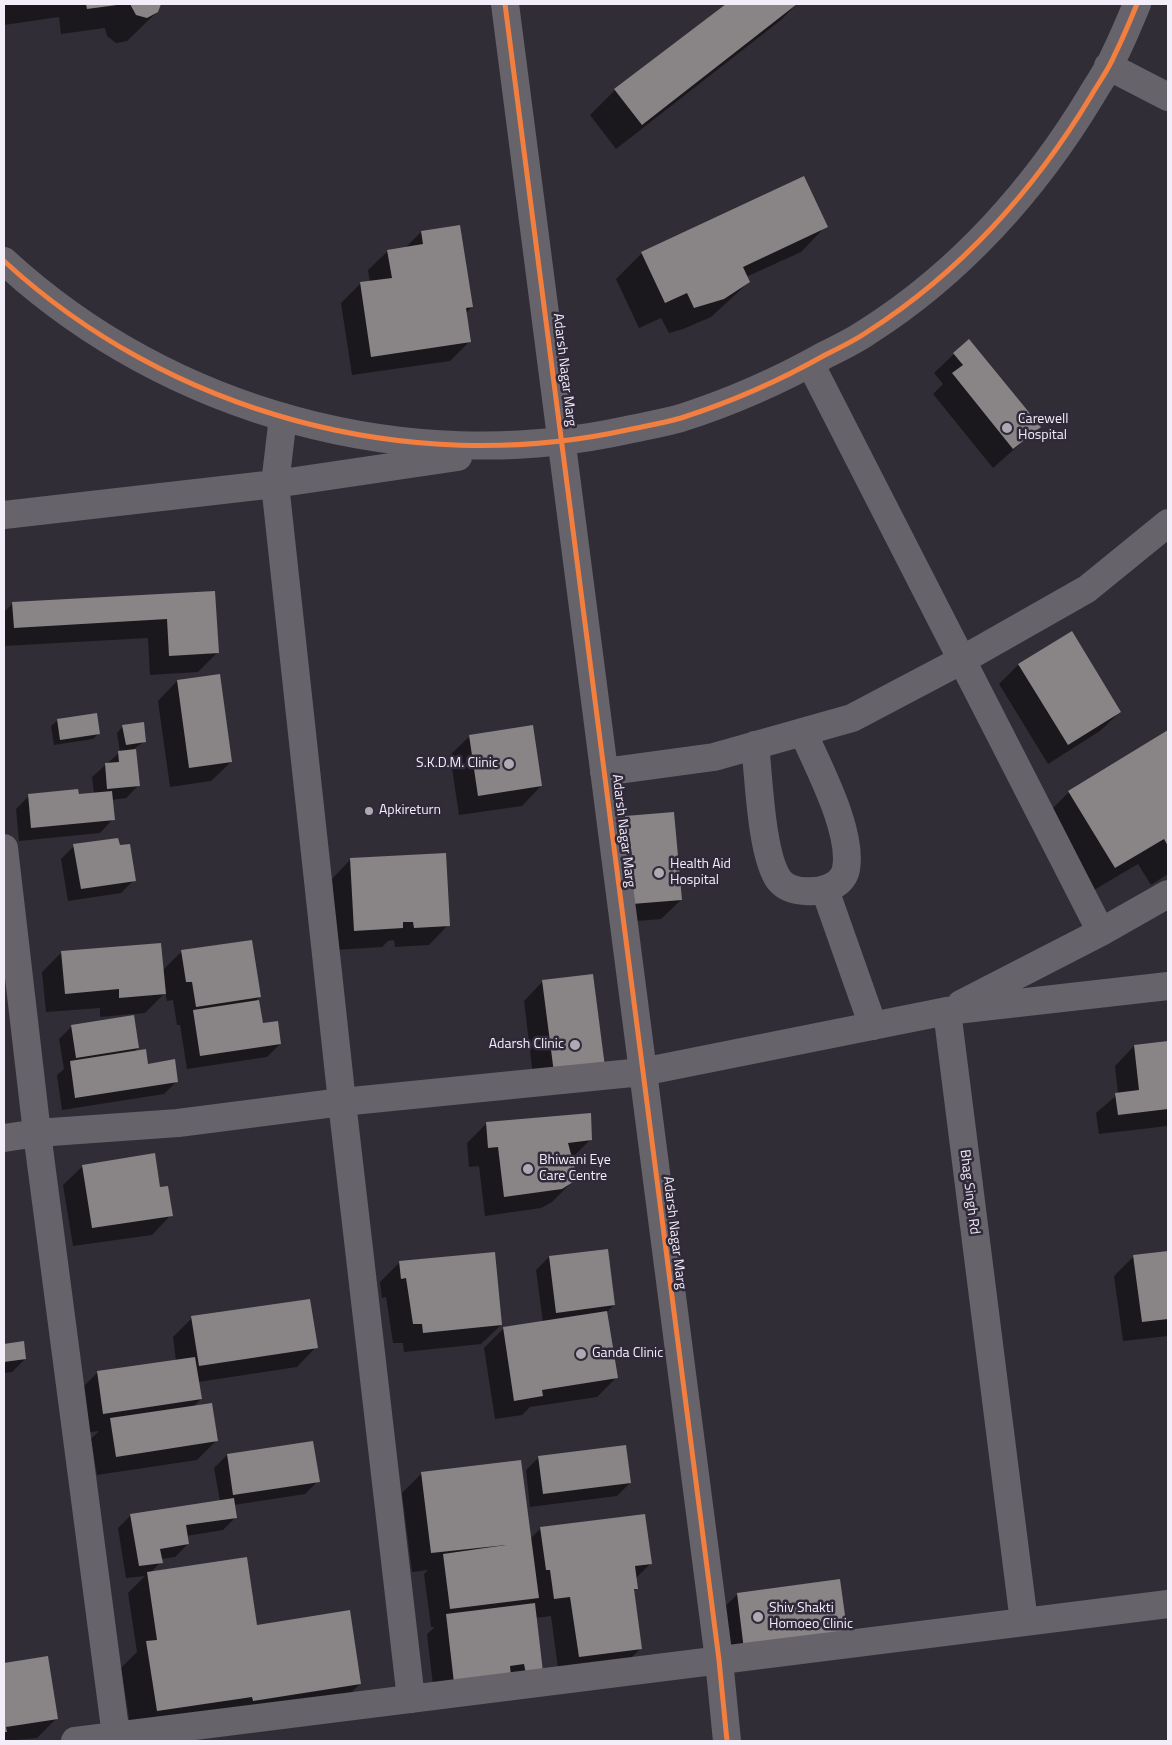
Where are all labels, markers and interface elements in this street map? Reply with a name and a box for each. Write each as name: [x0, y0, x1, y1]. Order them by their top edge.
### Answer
street label: Adarsh Nagar Marg: [549, 312, 579, 428]
place label: Carewell Hospital: [1018, 412, 1068, 444]
marker: Carewell Hospital: [1000, 421, 1014, 435]
place label: S.K.D.M. Clinic: [416, 756, 498, 772]
marker: S.K.D.M. Clinic: [502, 757, 516, 771]
street label: Adarsh Nagar Marg: [608, 773, 638, 889]
place label: Apkireturn: [379, 803, 441, 819]
marker: Apkireturn: [363, 805, 375, 817]
place label: Health Aid Hospital: [670, 857, 731, 890]
marker: Health Aid Hospital: [652, 866, 666, 880]
place label: Adarsh Clinic: [489, 1037, 564, 1053]
marker: Adarsh Clinic: [568, 1038, 582, 1052]
street label: Bhag Singh Rd: [955, 1149, 983, 1235]
place label: Bhiwani Eye Care Centre: [539, 1153, 611, 1186]
marker: Bhiwani Eye Care Centre: [521, 1162, 535, 1176]
street label: Adarsh Nagar Marg: [659, 1175, 689, 1291]
place label: Ganda Clinic: [592, 1346, 663, 1362]
marker: Ganda Clinic: [574, 1347, 588, 1361]
place label: Shiv Shakti Homoeo Clinic: [769, 1601, 853, 1634]
marker: Shiv Shakti Homoeo Clinic: [751, 1610, 765, 1624]

